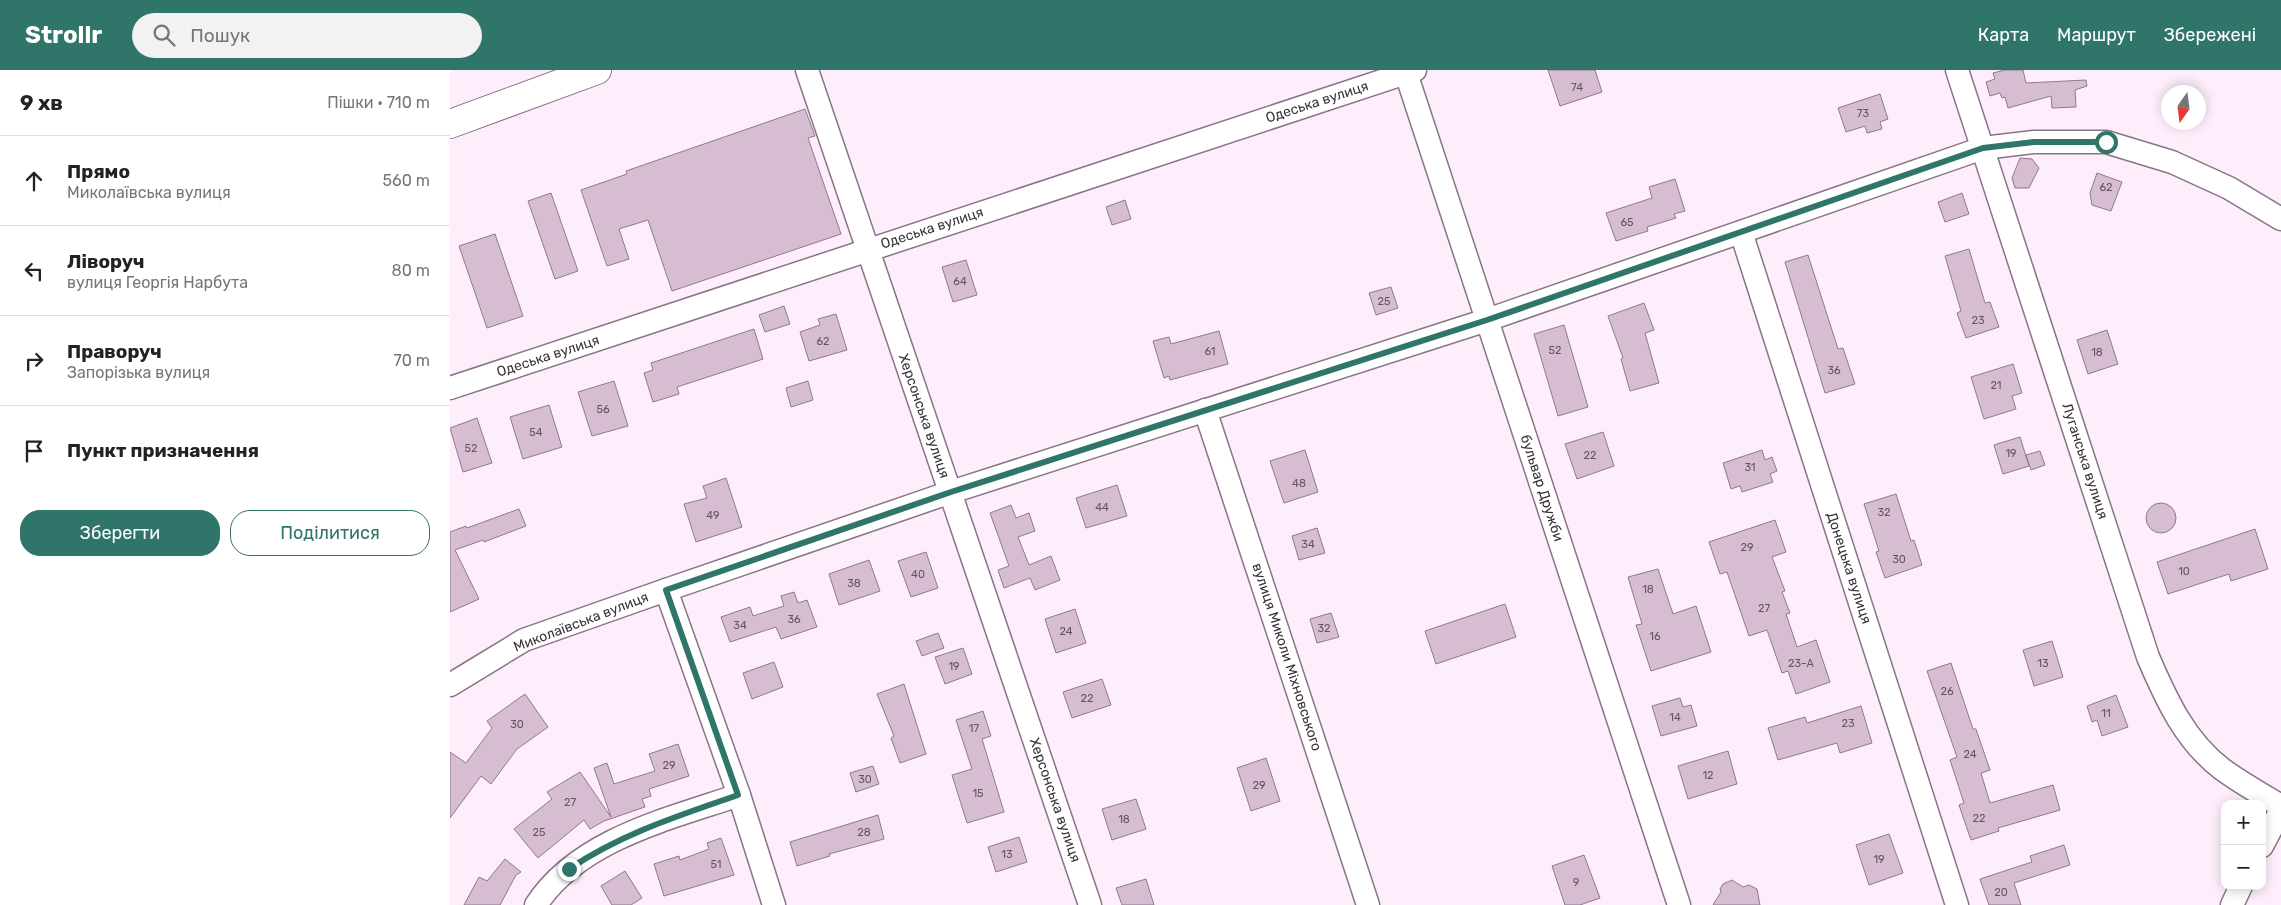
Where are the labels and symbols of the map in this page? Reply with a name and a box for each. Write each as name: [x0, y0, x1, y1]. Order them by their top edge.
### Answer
street label: Одеська вулиця: [1263, 77, 1371, 127]
house number: 74: [1571, 81, 1583, 94]
north arrow: [2161, 85, 2206, 130]
house number: 73: [1857, 107, 1870, 120]
route start: [2095, 131, 2118, 154]
house number: 62: [2099, 181, 2113, 194]
street label: Одеська вулиця: [878, 203, 986, 253]
house number: 65: [1620, 216, 1634, 229]
house number: 64: [953, 275, 967, 288]
house number: 25: [1378, 295, 1391, 308]
house number: 23: [1971, 314, 1985, 327]
street label: Одеська вулиця: [494, 331, 602, 381]
house number: 62: [816, 335, 830, 348]
house number: 52: [1549, 344, 1562, 357]
house number: 61: [1204, 345, 1216, 358]
house number: 18: [2091, 346, 2103, 359]
street label: Херсонська вулиця: [895, 351, 953, 481]
house number: 36: [1827, 364, 1841, 377]
house number: 21: [1990, 379, 2002, 392]
street label: Луганська вулиця: [2058, 401, 2112, 521]
house number: 56: [596, 403, 610, 416]
house number: 54: [529, 426, 543, 439]
street label: бульвар Дружби: [1517, 432, 1567, 544]
house number: 52: [465, 442, 478, 455]
house number: 19: [2005, 447, 2017, 460]
house number: 22: [1584, 449, 1596, 462]
house number: 31: [1744, 461, 1756, 474]
house number: 48: [1292, 477, 1306, 490]
house number: 44: [1095, 501, 1109, 514]
house number: 32: [1877, 506, 1891, 519]
house number: 49: [706, 509, 720, 522]
street label: Донецька вулиця: [1823, 510, 1875, 626]
house number: 34: [1301, 538, 1315, 551]
house number: 29: [1741, 541, 1753, 554]
house number: 30: [1892, 553, 1906, 566]
street label: вулиця Миколи Міхновського: [1249, 561, 1325, 753]
house number: 10: [2178, 565, 2190, 578]
house number: 40: [911, 568, 925, 581]
house number: 38: [847, 577, 861, 590]
house number: 18: [1642, 583, 1654, 596]
street label: Миколаївська вулиця: [511, 588, 651, 656]
house number: 27: [1758, 602, 1770, 615]
house number: 36: [787, 613, 801, 626]
house number: 34: [733, 619, 747, 632]
house number: 32: [1317, 622, 1331, 635]
house number: 24: [1059, 625, 1073, 638]
house number: 16: [1649, 630, 1661, 643]
house number: 23-А: [1788, 657, 1815, 670]
house number: 13: [2037, 657, 2049, 670]
house number: 19: [948, 660, 960, 673]
house number: 26: [1940, 685, 1954, 698]
house number: 22: [1081, 692, 1093, 705]
house number: 11: [2101, 707, 2111, 720]
house number: 14: [1669, 711, 1681, 724]
house number: 23: [1841, 717, 1855, 730]
house number: 30: [510, 718, 524, 731]
house number: 17: [969, 722, 980, 735]
street label: Херсонська вулиця: [1026, 735, 1084, 865]
house number: 24: [1963, 748, 1977, 761]
house number: 29: [663, 759, 675, 772]
house number: 12: [1702, 769, 1714, 782]
house number: 30: [858, 773, 872, 786]
house number: 29: [1253, 779, 1265, 792]
house number: 15: [972, 787, 984, 800]
house number: 27: [564, 796, 576, 809]
house number: 22: [1973, 812, 1985, 825]
house number: 18: [1118, 813, 1130, 826]
house number: 25: [533, 826, 546, 839]
house number: 28: [857, 826, 871, 839]
house number: 13: [1001, 848, 1013, 861]
house number: 19: [1873, 853, 1885, 866]
route end: [558, 858, 581, 881]
house number: 51: [710, 858, 722, 871]
house number: 9: [1573, 876, 1579, 889]
house number: 20: [1994, 886, 2008, 899]

